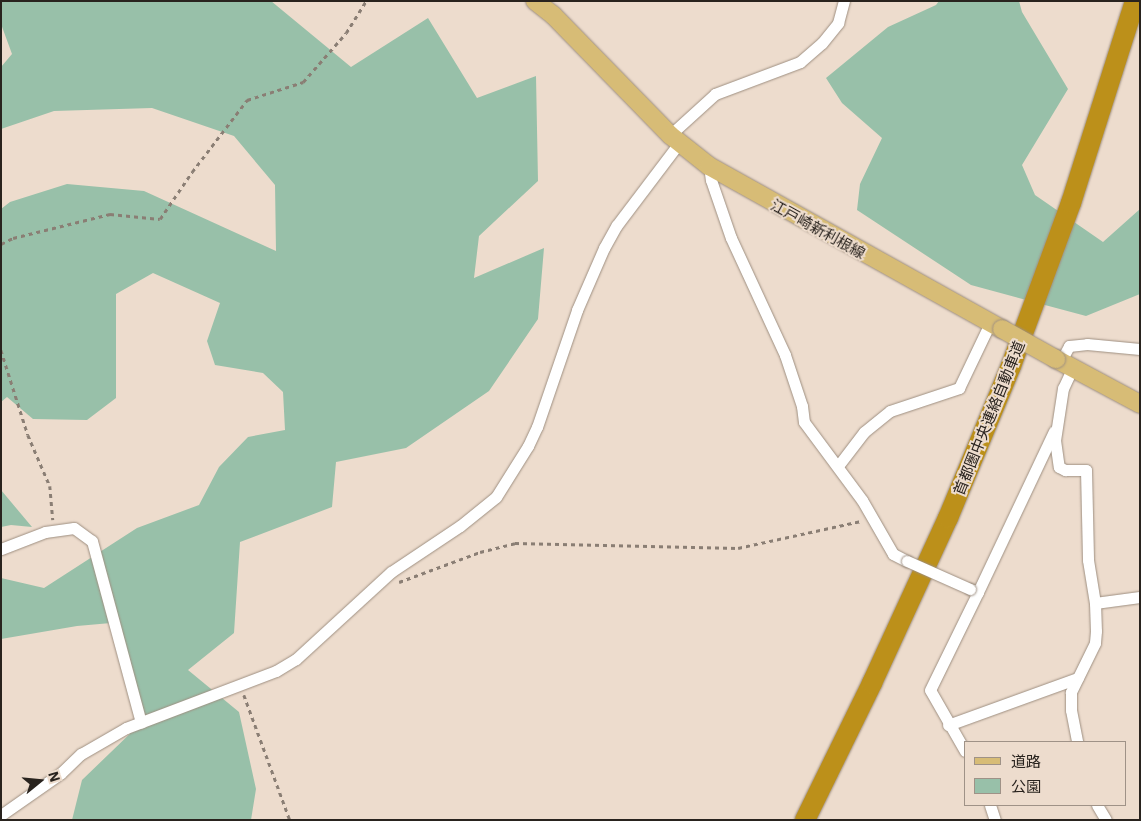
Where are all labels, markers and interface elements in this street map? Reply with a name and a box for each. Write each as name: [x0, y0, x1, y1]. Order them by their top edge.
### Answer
street label: 江戸崎新利根線: [768, 196, 868, 262]
street label: 首都圏中央連絡自動車道: [950, 338, 1028, 498]
legend: [964, 741, 1126, 806]
text: 道路: [1011, 752, 1041, 771]
north arrow: [15, 756, 65, 806]
text: N: [44, 769, 64, 784]
text: 公園: [1011, 777, 1041, 796]

